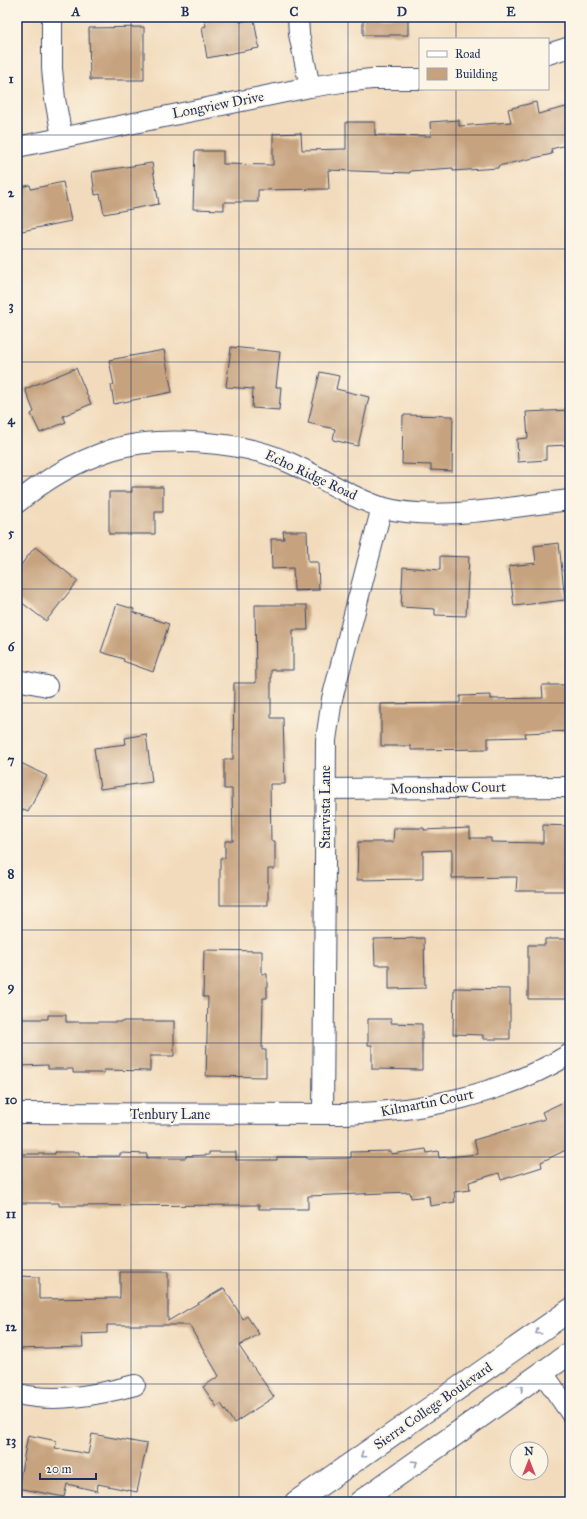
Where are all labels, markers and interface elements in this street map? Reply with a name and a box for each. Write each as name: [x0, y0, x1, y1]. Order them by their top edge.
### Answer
text: A: [71, 4, 81, 20]
text: B: [181, 4, 190, 20]
text: C: [290, 4, 299, 20]
text: D: [397, 4, 407, 20]
text: E: [506, 4, 516, 20]
legend: [419, 38, 549, 90]
text: Road: [455, 47, 481, 61]
text: Building: [455, 67, 498, 82]
text: 1: [8, 71, 14, 87]
street label: Longview Drive: [171, 88, 265, 122]
text: 2: [8, 185, 15, 201]
text: 3: [8, 298, 14, 314]
text: 4: [7, 412, 15, 428]
street label: Echo Ridge Road: [262, 446, 360, 504]
text: 5: [8, 525, 15, 541]
text: 6: [8, 639, 16, 655]
text: 7: [8, 752, 15, 768]
street label: Starvista Lane: [317, 765, 334, 849]
street label: Moonshadow Court: [390, 778, 506, 798]
text: 8: [8, 866, 15, 882]
text: 9: [8, 979, 15, 995]
street label: Kilmartin Court: [379, 1086, 475, 1120]
text: 10: [5, 1092, 18, 1108]
street label: Tenbury Lane: [130, 1106, 210, 1123]
text: 11: [6, 1206, 16, 1222]
text: 12: [5, 1319, 17, 1335]
one-way arrow: [535, 1327, 542, 1335]
street label: Sierra College Boulevard: [371, 1359, 495, 1453]
one-way arrow: [517, 1385, 524, 1393]
text: 13: [6, 1433, 16, 1449]
north arrow: [509, 1441, 549, 1481]
text: N: [524, 1445, 534, 1458]
one-way arrow: [360, 1450, 367, 1458]
scale bar: [40, 1455, 96, 1481]
one-way arrow: [411, 1460, 418, 1468]
text: 20 m: [46, 1462, 72, 1476]

